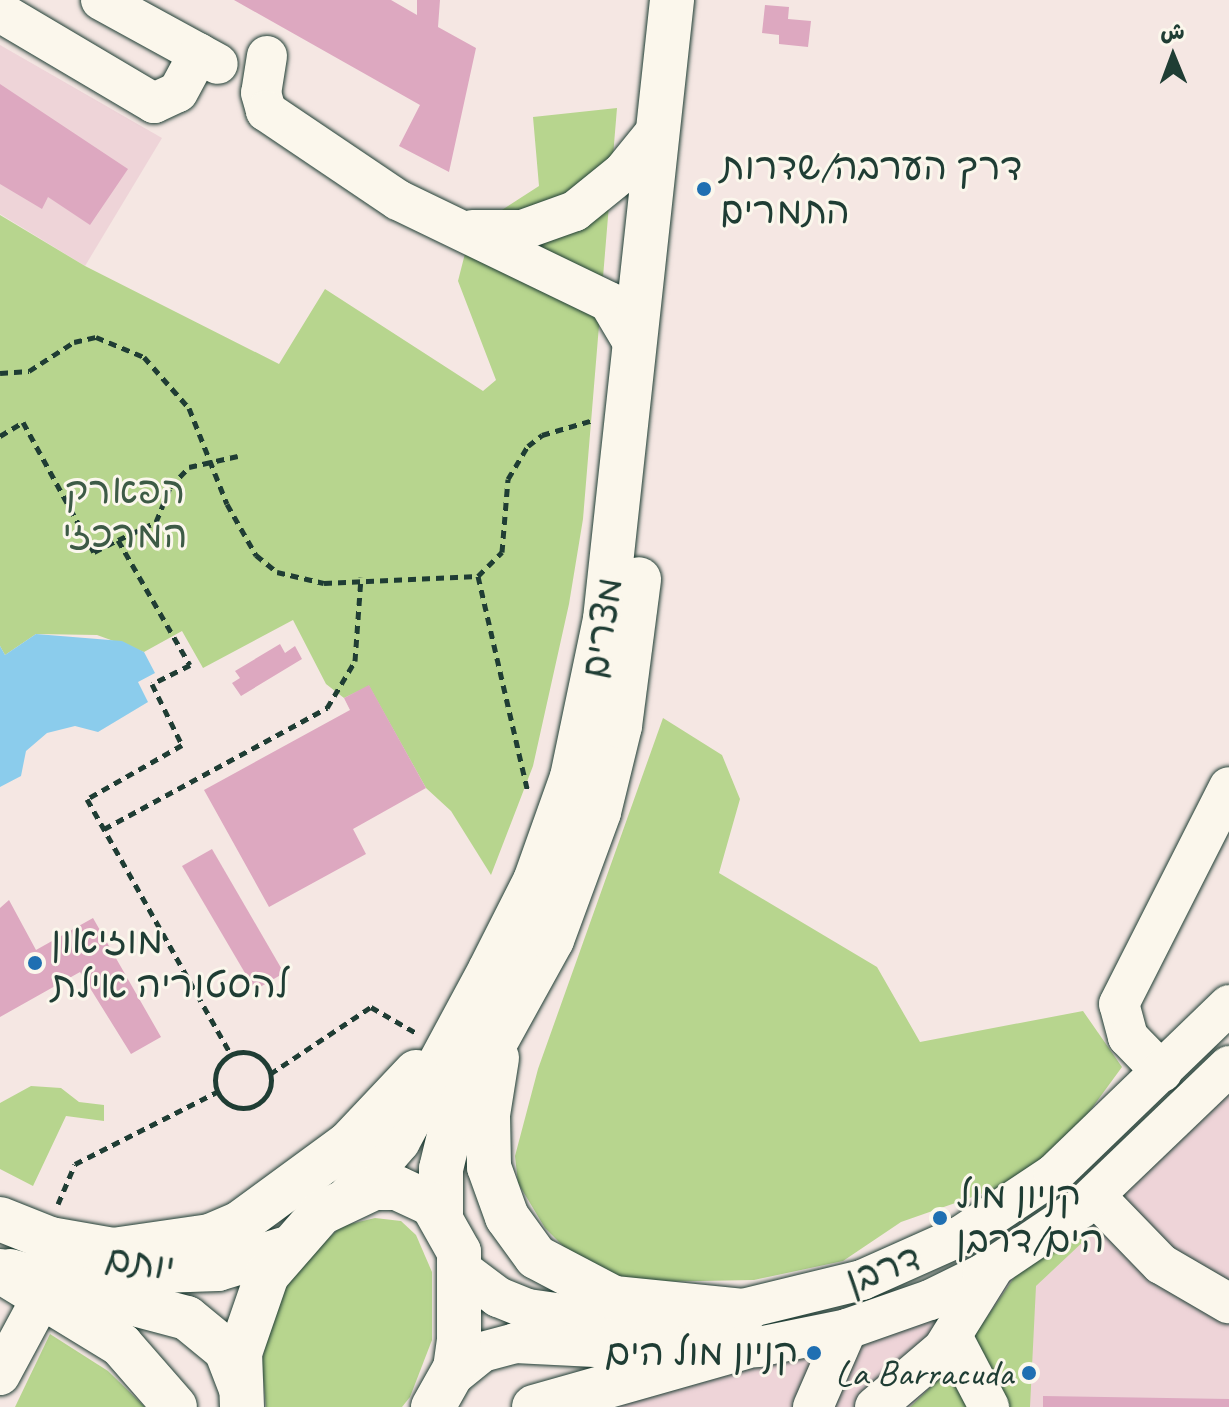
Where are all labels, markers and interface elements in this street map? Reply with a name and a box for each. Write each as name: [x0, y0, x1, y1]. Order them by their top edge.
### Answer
north arrow: [1133, 16, 1213, 96]
text: ش: [1160, 18, 1185, 46]
place label: דרך הערבה/שדרות התמרים: [720, 144, 1022, 234]
marker: דרך הערבה/שדרות התמרים: [695, 180, 713, 198]
park label: הפארק המרכזי: [62, 468, 188, 558]
street label: מצרים: [572, 574, 632, 682]
place label: מוזיאון להסטוריה אילת: [51, 918, 289, 1008]
marker: מוזיאון להסטוריה אילת: [26, 954, 44, 972]
place label: קניון מול הים/דרבן: [956, 1173, 1104, 1262]
marker: קניון מול הים/דרבן: [931, 1209, 949, 1227]
street label: יותם: [102, 1235, 178, 1291]
street label: דרבן: [839, 1235, 927, 1303]
place label: קניון מול הים: [605, 1330, 798, 1376]
marker: קניון מול הים: [805, 1344, 823, 1362]
place label: La Barracuda: [832, 1350, 1013, 1396]
marker: La Barracuda: [1020, 1364, 1038, 1382]

